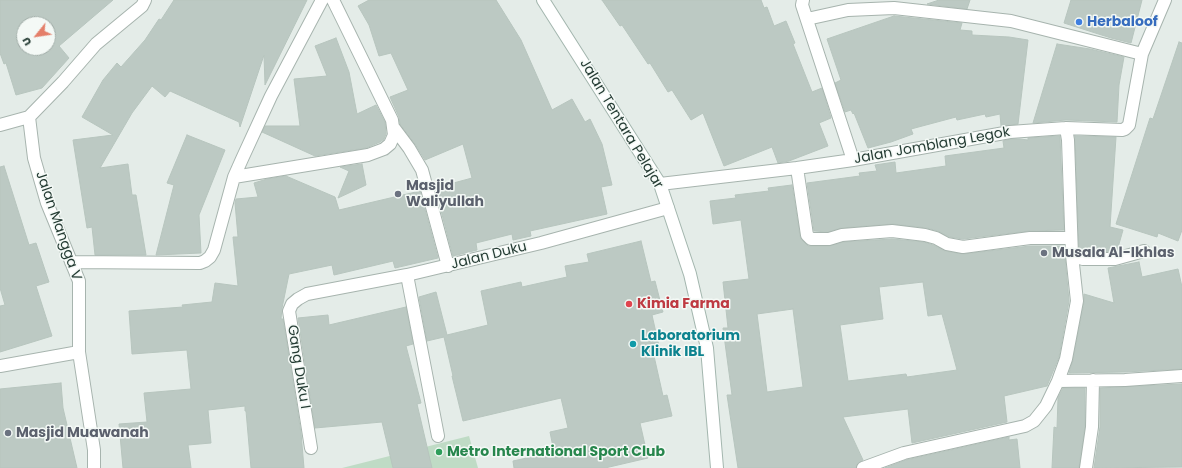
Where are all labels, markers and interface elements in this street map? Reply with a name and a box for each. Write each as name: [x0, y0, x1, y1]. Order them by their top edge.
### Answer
place label: Herbaloof: [1087, 14, 1158, 30]
north arrow: [16, 16, 56, 56]
marker: Herbaloof: [1074, 17, 1084, 27]
text: U: [18, 34, 35, 49]
street label: Jalan Tentara Pelajar: [576, 56, 666, 192]
street label: Jalan Jomblang Legok: [853, 124, 1011, 168]
street label: Jalan Mangga V: [31, 169, 85, 283]
place label: Masjid Waliyullah: [406, 178, 484, 210]
marker: Masjid Waliyullah: [393, 189, 403, 199]
street label: Jalan Duku: [449, 238, 529, 274]
place label: Musala Al-Ikhlas: [1052, 245, 1174, 261]
marker: Musala Al-Ikhlas: [1039, 248, 1049, 258]
place label: Kimia Farma: [637, 296, 730, 312]
marker: Kimia Farma: [624, 299, 634, 309]
street label: Gang Duku I: [283, 324, 313, 410]
place label: Laboratorium Klinik IBL: [641, 328, 740, 360]
marker: Laboratorium Klinik IBL: [628, 339, 638, 349]
place label: Masjid Muawanah: [16, 425, 149, 441]
marker: Masjid Muawanah: [3, 428, 13, 438]
place label: Metro International Sport Club: [447, 444, 665, 460]
marker: Metro International Sport Club: [434, 447, 444, 457]

